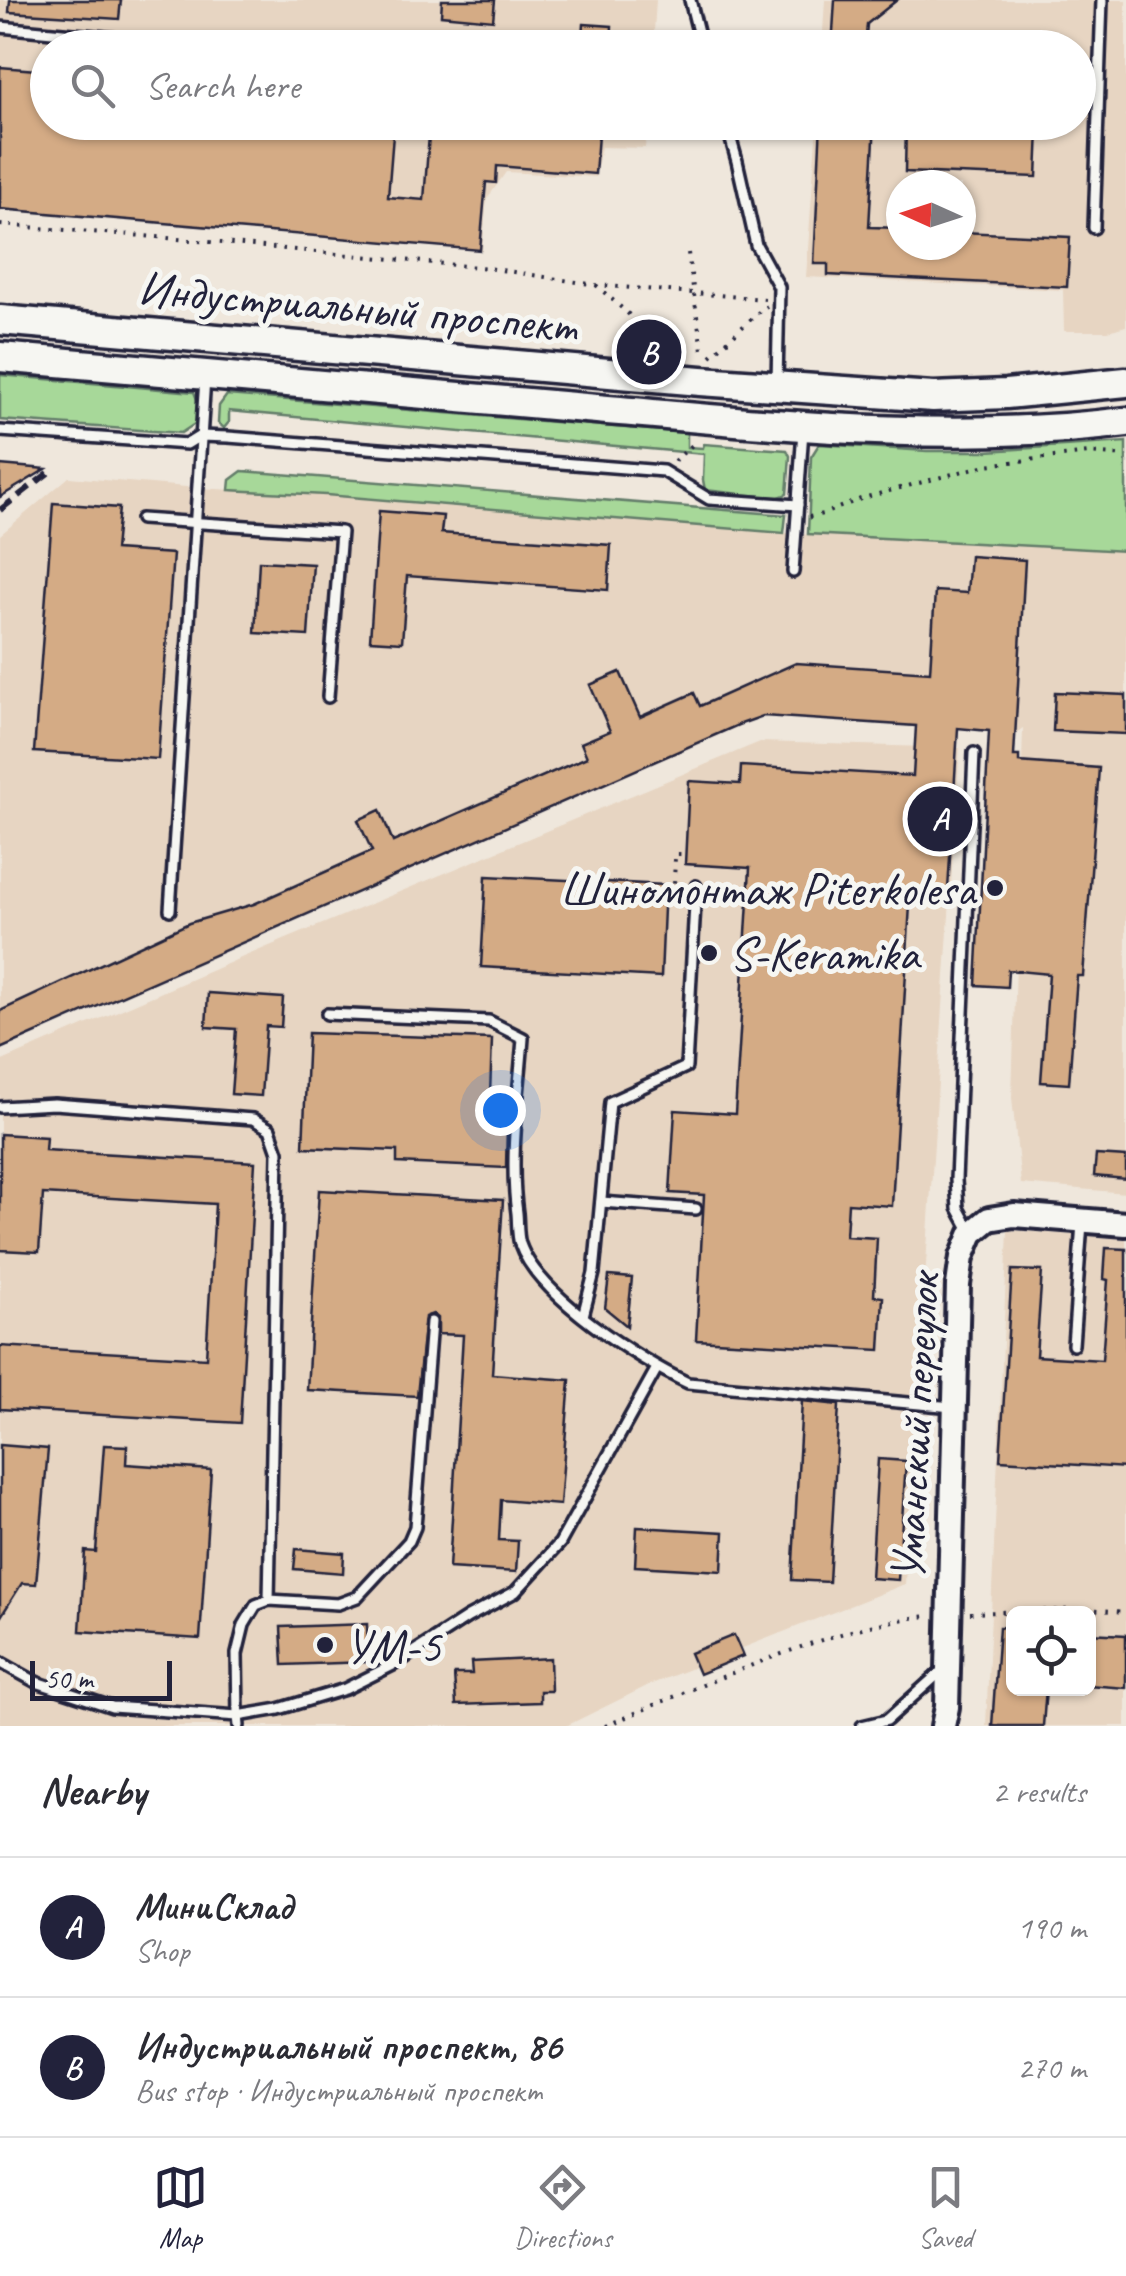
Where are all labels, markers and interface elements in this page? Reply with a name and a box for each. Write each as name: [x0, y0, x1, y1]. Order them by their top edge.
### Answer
search box: [30, 30, 1096, 140]
icon: search: [65, 58, 120, 113]
text: Search here: [145, 62, 300, 109]
north arrow: [886, 170, 976, 260]
street label: Индустриальный проспект: [136, 258, 581, 356]
pin: B: [616, 314, 682, 390]
pin: A: [908, 782, 972, 856]
place label: Шиномонтаж Piterkolesa: [560, 859, 978, 919]
marker: Шиномонтаж Piterkolesa: [984, 877, 1006, 899]
place label: S-Keramika: [729, 924, 922, 984]
marker: S-Keramika: [698, 942, 720, 964]
your location: [475, 1085, 526, 1136]
street label: Уманский переулок: [877, 1268, 953, 1582]
map controls: [1006, 1606, 1096, 1696]
button: locate: [1006, 1606, 1096, 1696]
place label: УМ-5: [345, 1616, 443, 1676]
marker: УМ-5: [314, 1634, 336, 1656]
scale bar: [30, 1656, 172, 1700]
text: 50 m: [45, 1661, 93, 1696]
text: Nearby: [40, 1765, 146, 1818]
text: 2 results: [992, 1771, 1086, 1812]
text: МиниСклад: [135, 1883, 292, 1930]
text: A: [64, 1907, 81, 1948]
text: 190 m: [1017, 1907, 1086, 1948]
text: Shop: [135, 1930, 189, 1971]
text: Индустриальный проспект, 86: [135, 2023, 561, 2070]
text: B: [64, 2047, 81, 2088]
text: 270 m: [1017, 2047, 1086, 2088]
text: Bus stop · Индустриальный проспект: [135, 2070, 542, 2111]
tab: Map: [153, 2160, 208, 2255]
tab: Directions: [514, 2160, 612, 2255]
tab: Saved: [918, 2160, 973, 2255]

